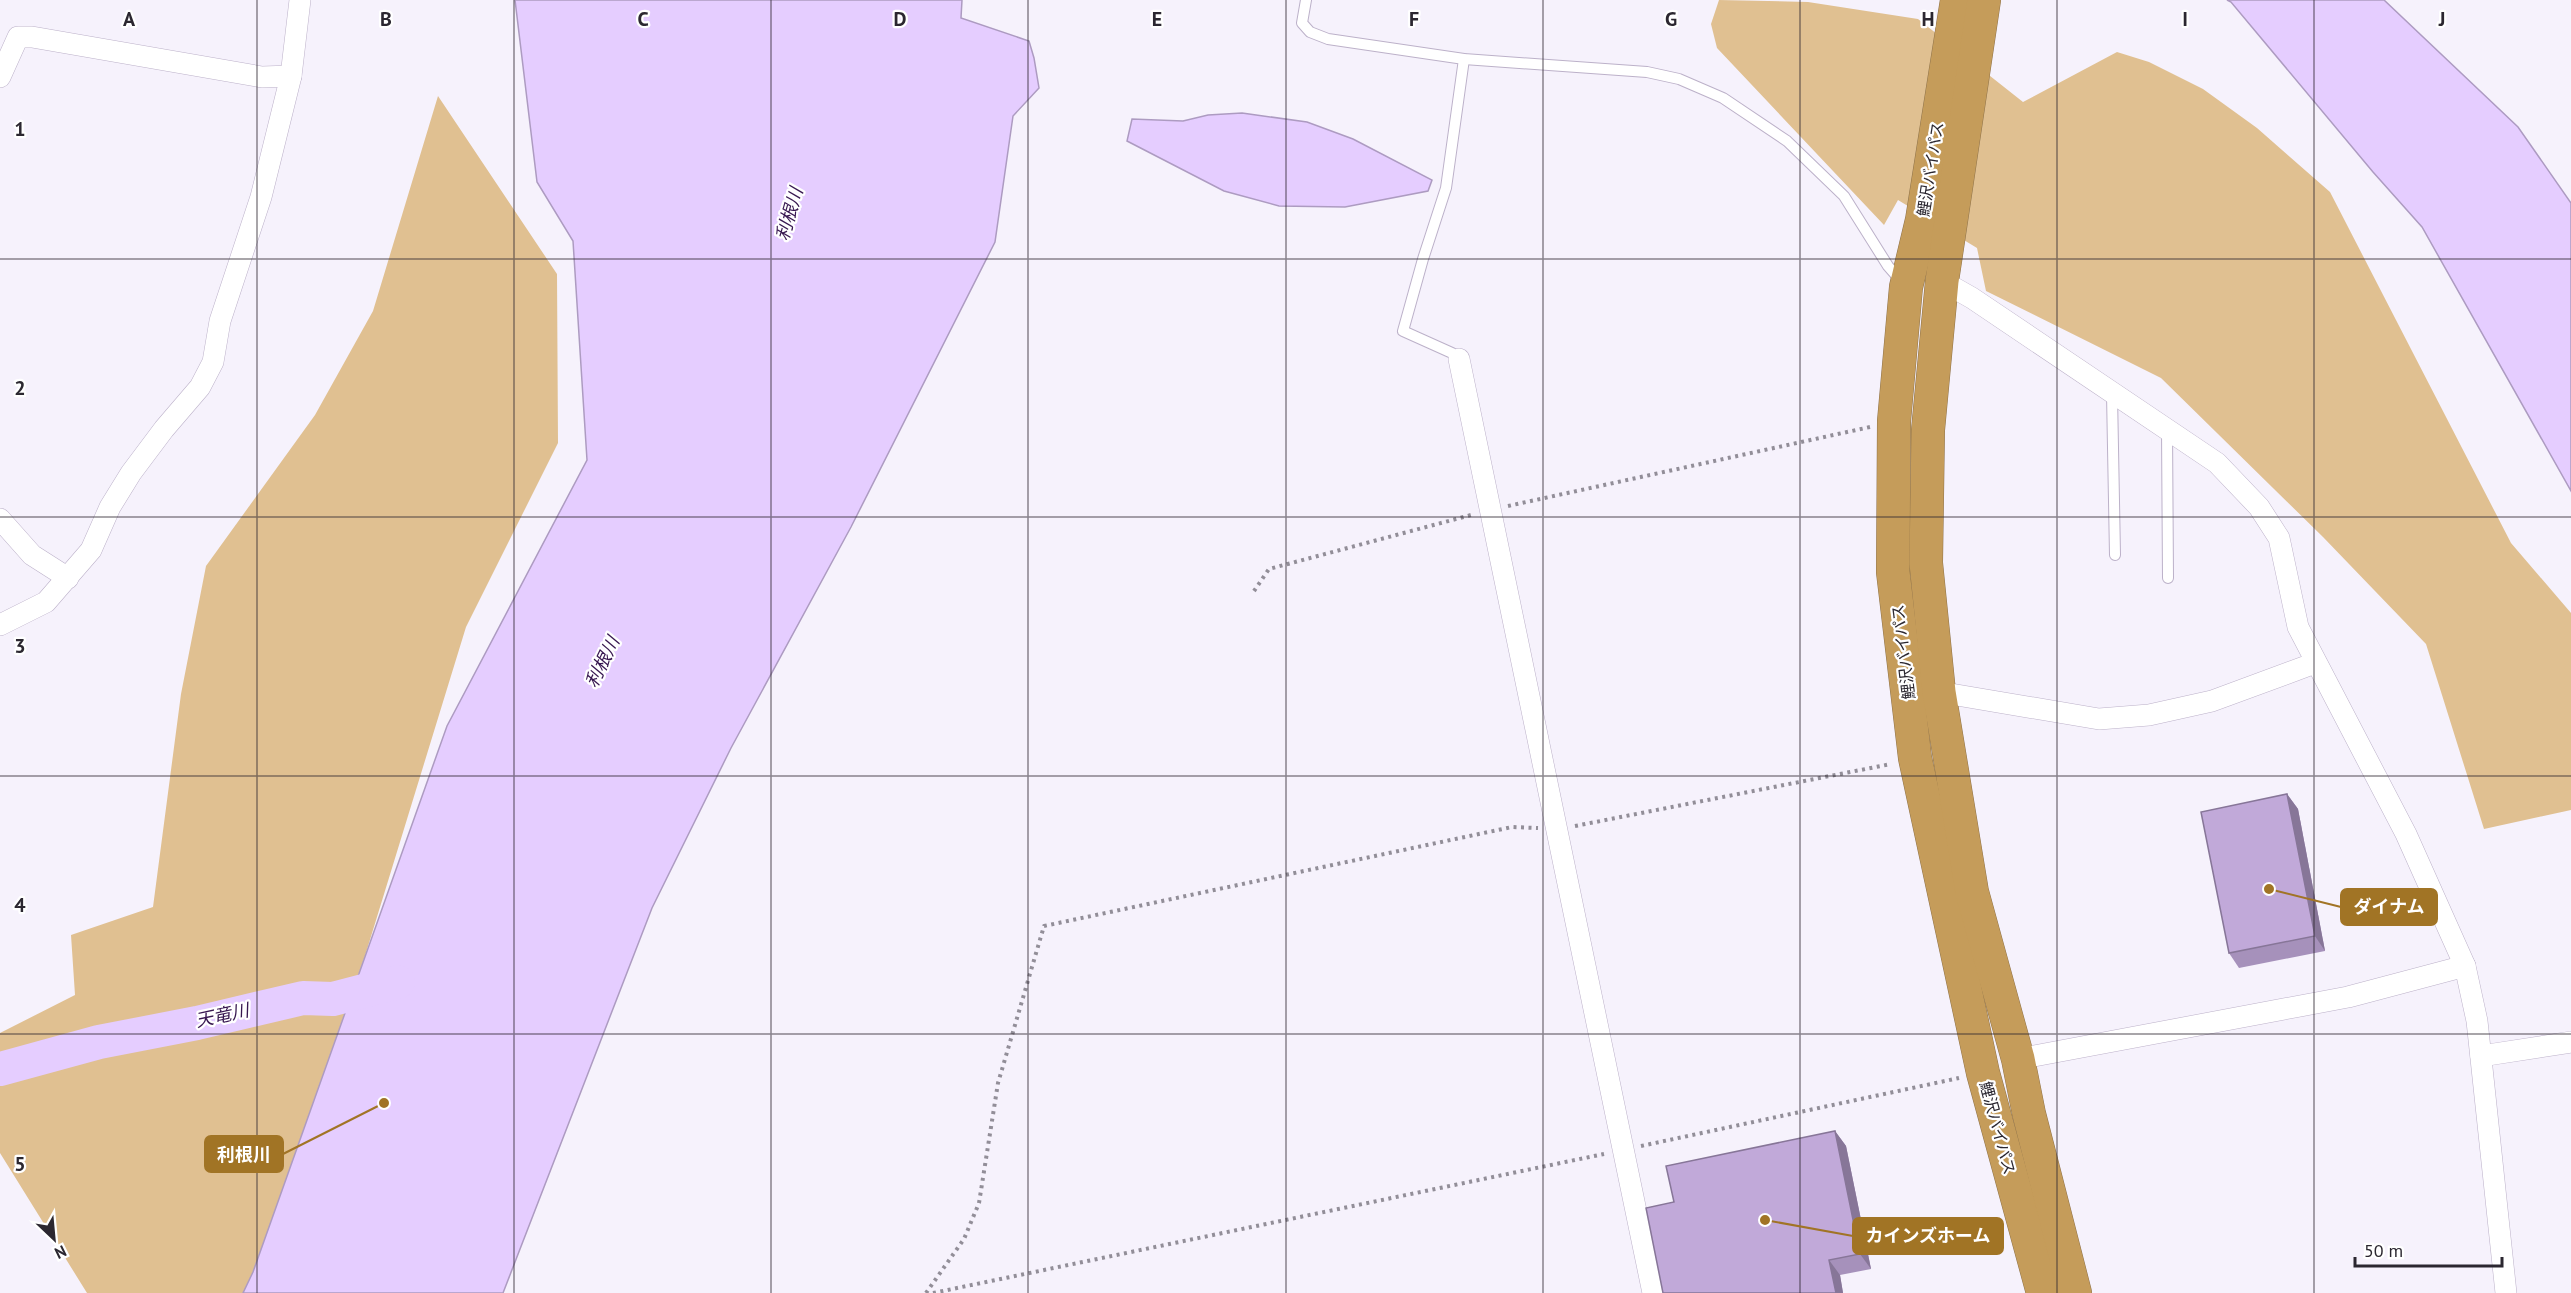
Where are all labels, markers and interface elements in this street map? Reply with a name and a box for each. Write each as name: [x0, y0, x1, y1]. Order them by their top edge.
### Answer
text: A: [123, 6, 136, 32]
text: B: [380, 6, 392, 32]
text: C: [637, 6, 649, 32]
text: D: [894, 6, 907, 32]
text: E: [1152, 6, 1162, 32]
text: F: [1409, 6, 1419, 32]
text: G: [1665, 6, 1677, 32]
text: H: [1921, 6, 1935, 32]
text: I: [2182, 6, 2188, 32]
text: J: [2438, 6, 2445, 32]
text: 1: [14, 116, 26, 142]
street label: 鯉沢バイパス: [1913, 120, 1947, 218]
water label: 利根川: [771, 183, 808, 243]
text: 2: [14, 375, 26, 401]
street label: 鯉沢バイパス: [1887, 603, 1919, 701]
water label: 利根川: [580, 631, 625, 691]
text: 3: [14, 633, 26, 659]
callout: ダイナム: [2341, 889, 2437, 925]
text: 4: [14, 892, 26, 918]
text: ダイナム: [2353, 895, 2425, 918]
water label: 天竜川: [193, 998, 253, 1032]
street label: 鯉沢バイパス: [1976, 1079, 2020, 1177]
callout: 利根川: [205, 1136, 283, 1172]
text: 利根川: [217, 1143, 271, 1166]
text: 5: [14, 1151, 26, 1177]
north arrow: [24, 1209, 84, 1269]
callout: カインズホーム: [1853, 1218, 2003, 1254]
text: カインズホーム: [1865, 1224, 1991, 1247]
scale bar: [2355, 1230, 2502, 1268]
text: 50 m: [2364, 1239, 2403, 1262]
text: N: [51, 1241, 70, 1264]

